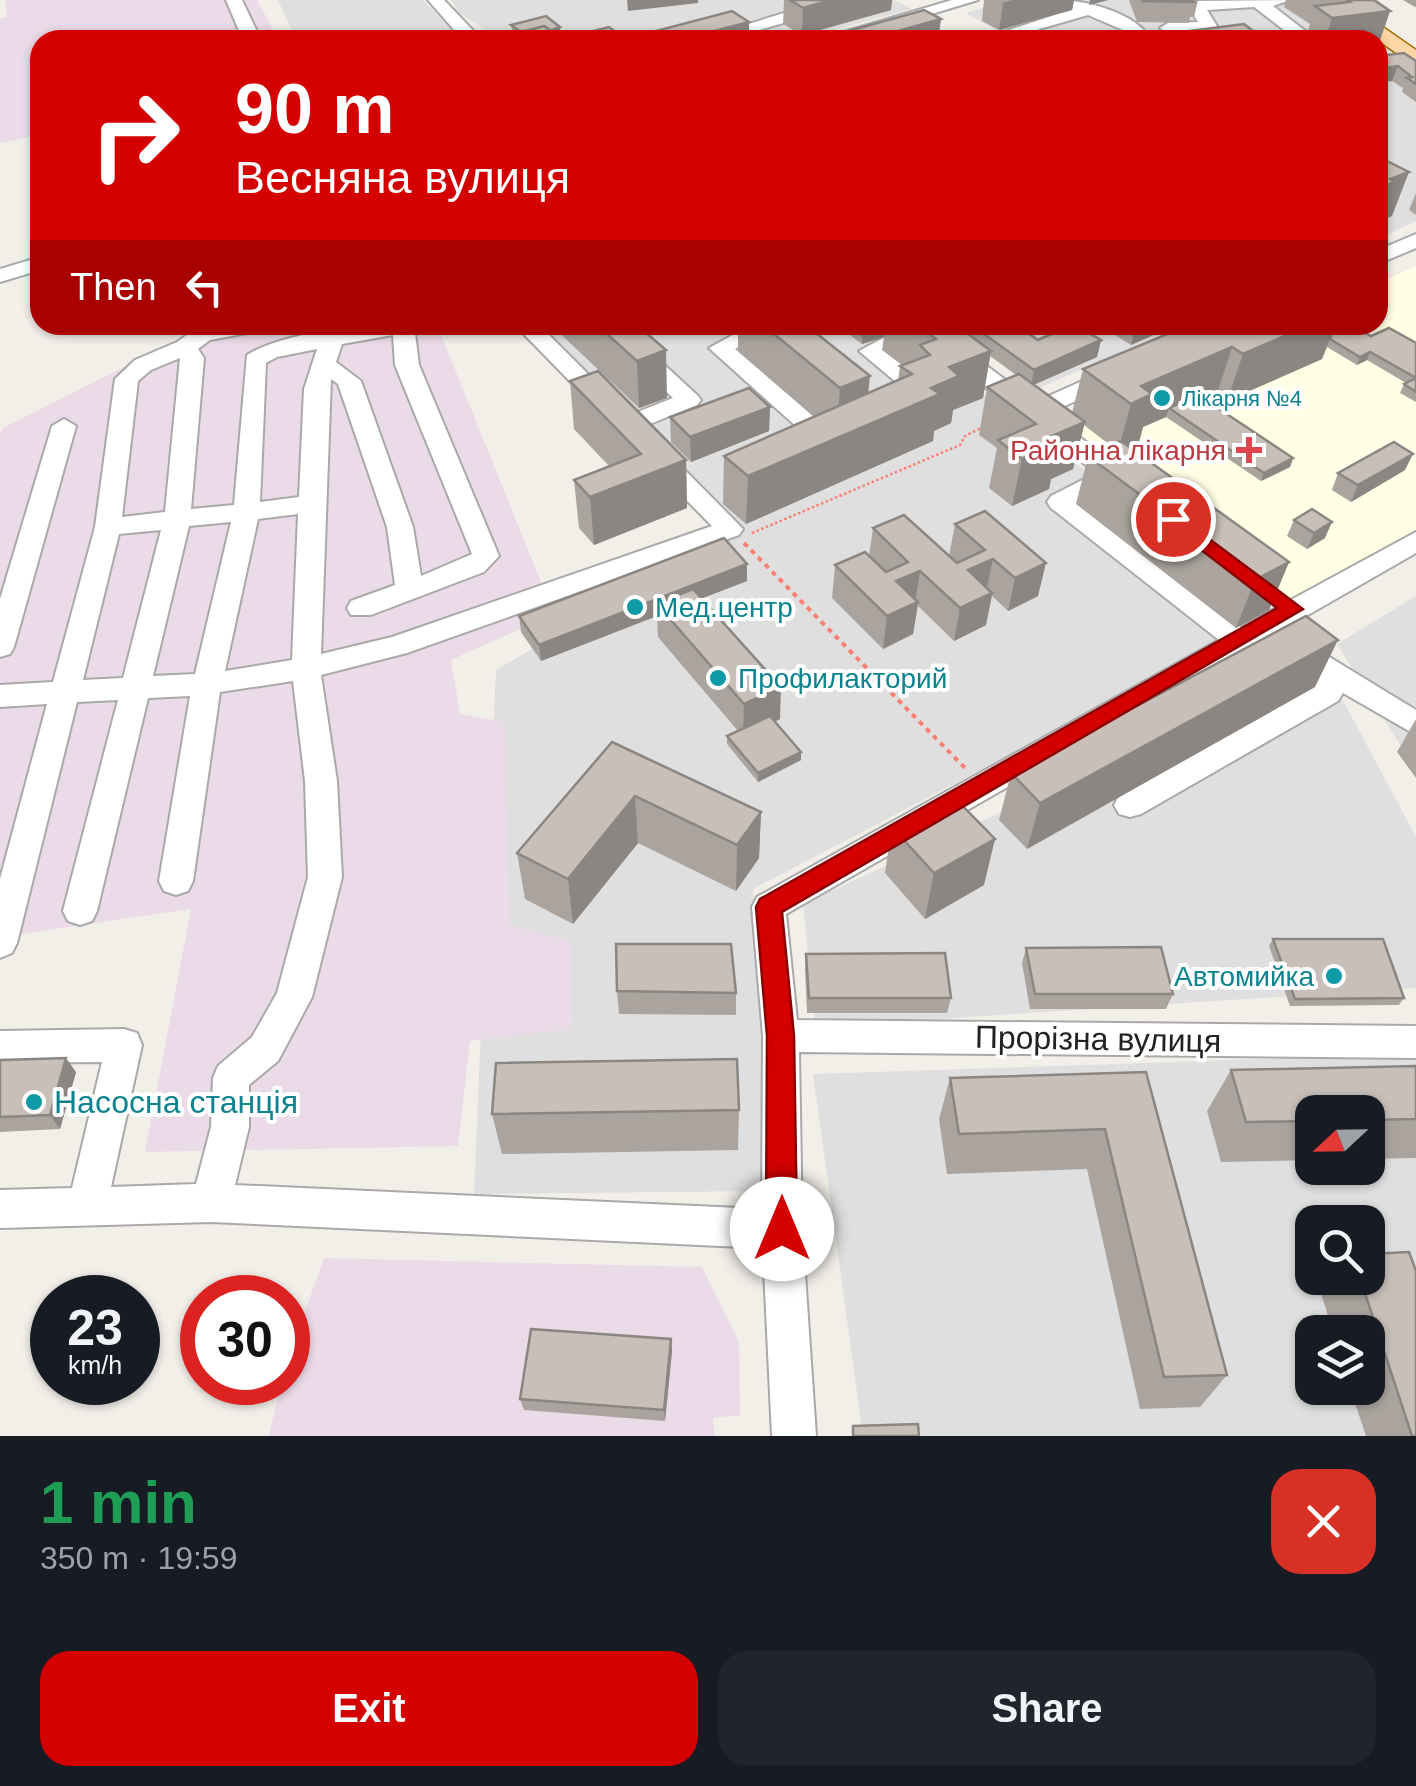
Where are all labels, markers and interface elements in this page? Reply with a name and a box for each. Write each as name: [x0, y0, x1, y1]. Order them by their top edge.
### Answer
icon: right: [70, 70, 200, 200]
text: 90 m: [235, 70, 395, 148]
text: Весняна вулиця: [235, 152, 570, 203]
icon: left: [177, 260, 232, 315]
text: Then: [70, 266, 157, 308]
place label: Лікарня №4: [1182, 386, 1302, 411]
marker: Лікарня №4: [1151, 387, 1173, 409]
place label: Районна лікарня: [1010, 435, 1226, 466]
marker: Районна лікарня: [1236, 437, 1262, 463]
pin: [1131, 477, 1216, 562]
icon: arrive: [1146, 492, 1201, 547]
place label: Мед.центр: [655, 592, 793, 623]
marker: Мед.центр: [624, 596, 646, 618]
place label: Профилакторий: [738, 663, 947, 694]
marker: Профилакторий: [707, 667, 729, 689]
place label: Автомийка: [1174, 961, 1314, 992]
marker: Автомийка: [1323, 965, 1345, 987]
street label: Прорізна вулиця: [975, 1019, 1221, 1059]
place label: Насосна станція: [54, 1084, 298, 1120]
marker: Насосна станція: [23, 1091, 45, 1113]
north arrow: [1295, 1095, 1385, 1185]
map controls: [1295, 1095, 1385, 1405]
position arrow: [730, 1177, 834, 1281]
button: search: [1295, 1205, 1385, 1295]
speed limit sign: 30: [180, 1275, 310, 1405]
text: 23: [67, 1300, 123, 1356]
button: layers: [1295, 1315, 1385, 1405]
text: km/h: [68, 1351, 122, 1379]
text: 1 min: [40, 1469, 197, 1536]
button: close: [1271, 1469, 1376, 1574]
text: 350 m · 19:59: [40, 1540, 237, 1576]
button: Exit: [40, 1651, 698, 1766]
button: Share: [718, 1651, 1376, 1766]

